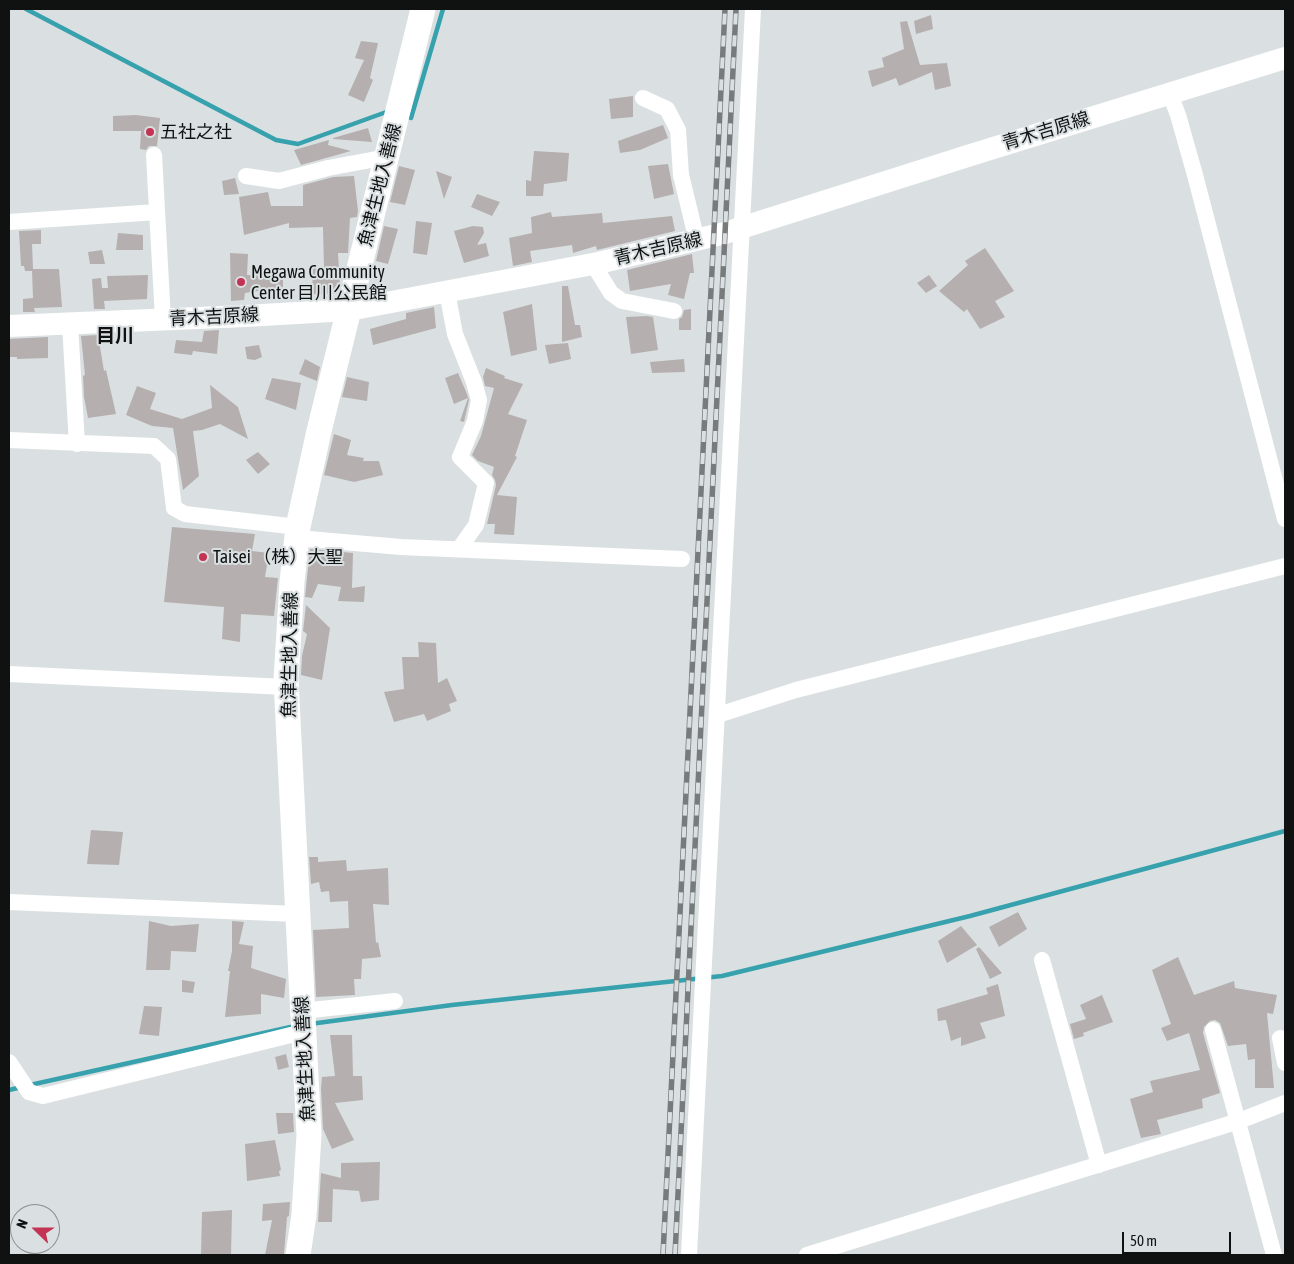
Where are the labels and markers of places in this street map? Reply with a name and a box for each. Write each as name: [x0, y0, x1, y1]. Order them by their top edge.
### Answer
place label: 五社之社: [160, 121, 232, 143]
marker: 五社之社: [144, 126, 156, 138]
place label: Megawa Community Center 目川公民館: [251, 261, 387, 304]
marker: Megawa Community Center 目川公民館: [235, 276, 247, 288]
place label: Taisei （株）大聖: [213, 546, 343, 568]
marker: Taisei （株）大聖: [197, 551, 209, 563]

